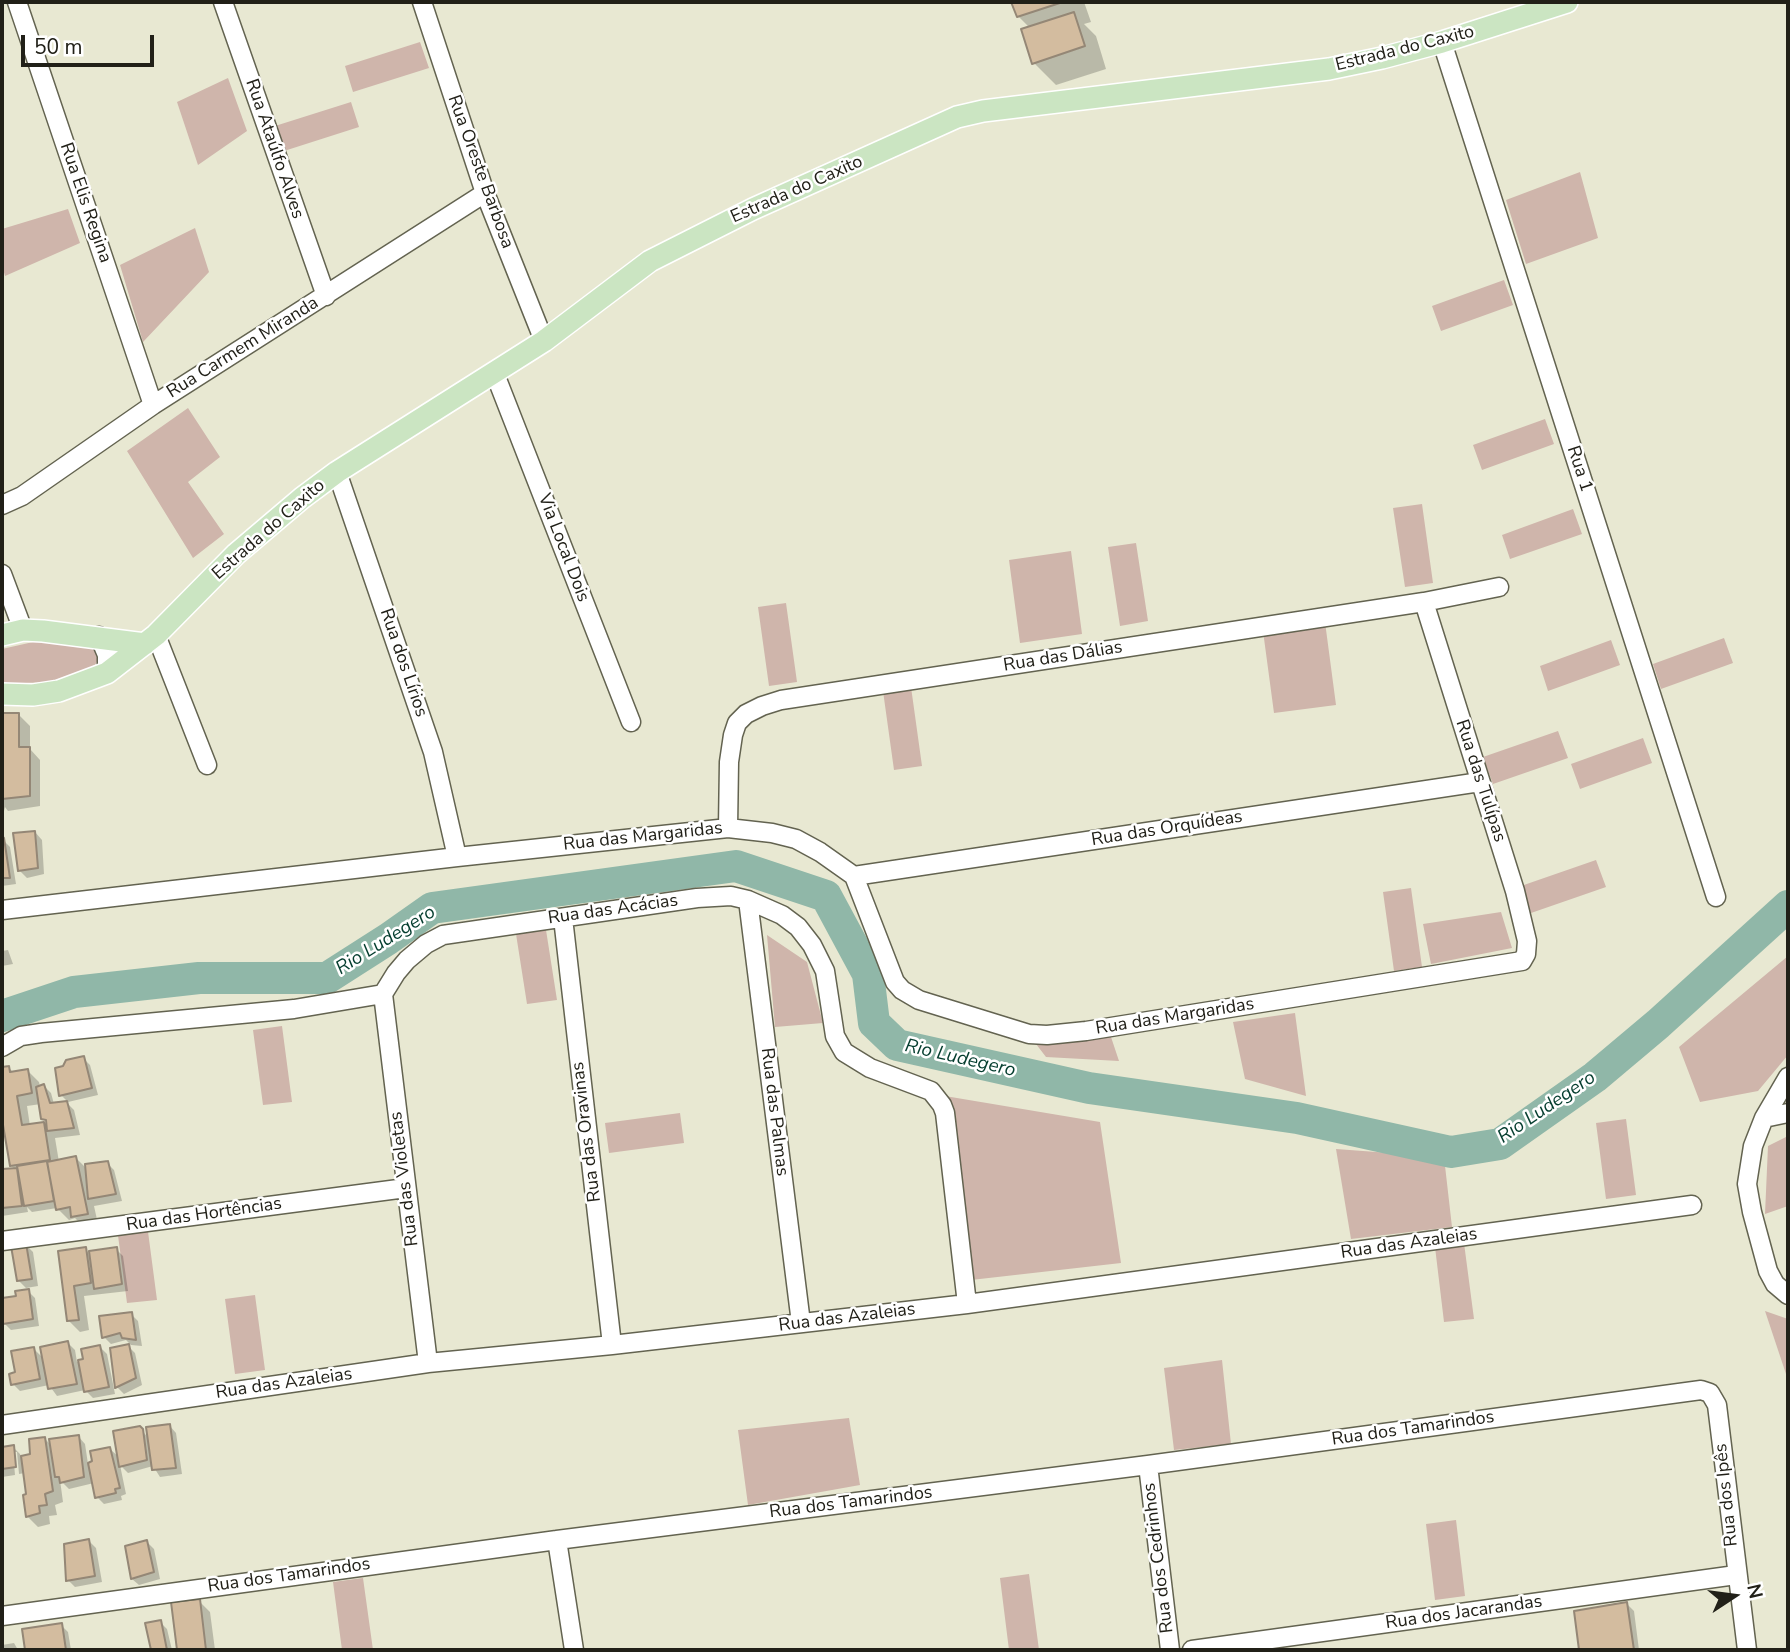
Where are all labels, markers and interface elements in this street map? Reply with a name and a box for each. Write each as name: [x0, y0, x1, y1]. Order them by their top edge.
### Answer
scale bar: [24, 21, 158, 65]
street label: Estrada do Caxito: [1333, 21, 1477, 77]
text: 50 m: [34, 33, 83, 61]
street label: Rua Ataúlfo Alves: [240, 76, 308, 222]
street label: Rua Oreste Barbosa: [442, 92, 518, 252]
street label: Rua Elis Regina: [54, 140, 116, 266]
street label: Estrada do Caxito: [728, 151, 866, 229]
street label: Rua Carmem Miranda: [163, 293, 323, 403]
street label: Rua 1: [1561, 443, 1597, 495]
street label: Estrada do Caxito: [208, 475, 330, 585]
street label: Via Local Dois: [532, 491, 594, 605]
street label: Rua dos Lírios: [374, 606, 432, 720]
street label: Rua das Dálias: [1002, 637, 1124, 677]
street label: Rua das Tulípas: [1450, 717, 1510, 845]
street label: Rua das Orquídeas: [1090, 806, 1244, 852]
street label: Rua das Margaridas: [562, 818, 724, 856]
street label: Rua das Acácias: [547, 890, 679, 930]
water label: Rio Ludegero: [332, 901, 440, 981]
street label: Rua das Margaridas: [1094, 994, 1256, 1040]
water label: Rio Ludegero: [902, 1035, 1018, 1083]
street label: Rua das Palmas: [755, 1047, 793, 1177]
street label: Rua das Oravinas: [568, 1061, 606, 1203]
water label: Rio Ludegero: [1494, 1067, 1600, 1149]
street label: Rua das Violetas: [386, 1110, 424, 1248]
street label: Rua das Hortências: [125, 1193, 283, 1237]
street label: Rua das Azaleias: [1339, 1224, 1479, 1264]
street label: Rua das Azaleias: [777, 1299, 917, 1337]
street label: Rua das Azaleias: [214, 1364, 354, 1404]
street label: Rua dos Tamarindos: [1330, 1407, 1496, 1451]
street label: Rua dos Ipês: [1711, 1442, 1743, 1548]
street label: Rua dos Tamarindos: [768, 1482, 934, 1524]
street label: Rua dos Cedrinhos: [1139, 1482, 1179, 1634]
street label: Rua dos Tamarindos: [206, 1554, 372, 1598]
north arrow: [1699, 1561, 1769, 1631]
text: N: [1740, 1581, 1769, 1601]
street label: Rua dos Jacarandas: [1384, 1591, 1544, 1635]

